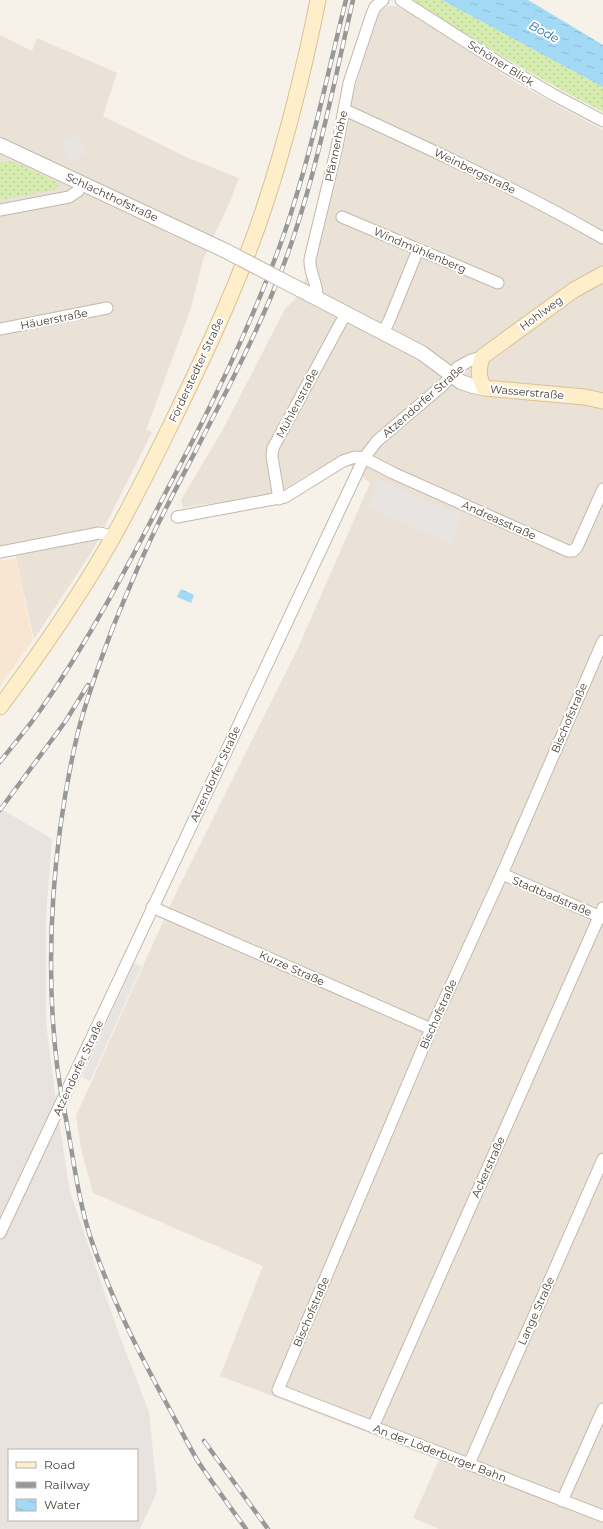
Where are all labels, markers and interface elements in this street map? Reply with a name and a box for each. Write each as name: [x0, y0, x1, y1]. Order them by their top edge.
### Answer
water label: Bode: [527, 17, 562, 46]
street label: Schöner Blick: [465, 37, 537, 89]
street label: Pfännerhöhe: [322, 109, 350, 183]
street label: Weinbergstraße: [432, 145, 518, 197]
street label: Schlachthofstraße: [64, 170, 161, 225]
street label: Windmühlenberg: [372, 224, 468, 276]
street label: Hohlweg: [517, 293, 565, 333]
street label: Häuerstraße: [19, 306, 89, 332]
street label: Förderstedter Straße: [166, 315, 227, 425]
street label: Atzendorfer Straße: [379, 361, 467, 440]
street label: Mühlenstraße: [273, 366, 321, 440]
street label: Wasserstraße: [489, 382, 565, 402]
street label: Andreasstraße: [460, 497, 539, 543]
street label: Bischofstraße: [548, 680, 590, 755]
street label: Atzendorfer Straße: [187, 724, 243, 824]
street label: Stadtbadstraße: [510, 873, 594, 919]
street label: Kurze Straße: [257, 947, 327, 989]
street label: Bischofstraße: [416, 977, 460, 1051]
street label: Atzendorfer Straße: [50, 1018, 106, 1118]
street label: Ackerstraße: [468, 1134, 508, 1200]
street label: Bischofstraße: [290, 1274, 332, 1349]
street label: Lange Straße: [515, 1274, 557, 1347]
street label: An der Löderburger Bahn: [371, 1421, 509, 1485]
legend: [8, 1449, 138, 1521]
text: Road: [44, 1457, 75, 1472]
text: Railway: [44, 1477, 90, 1492]
text: Water: [44, 1497, 81, 1512]

